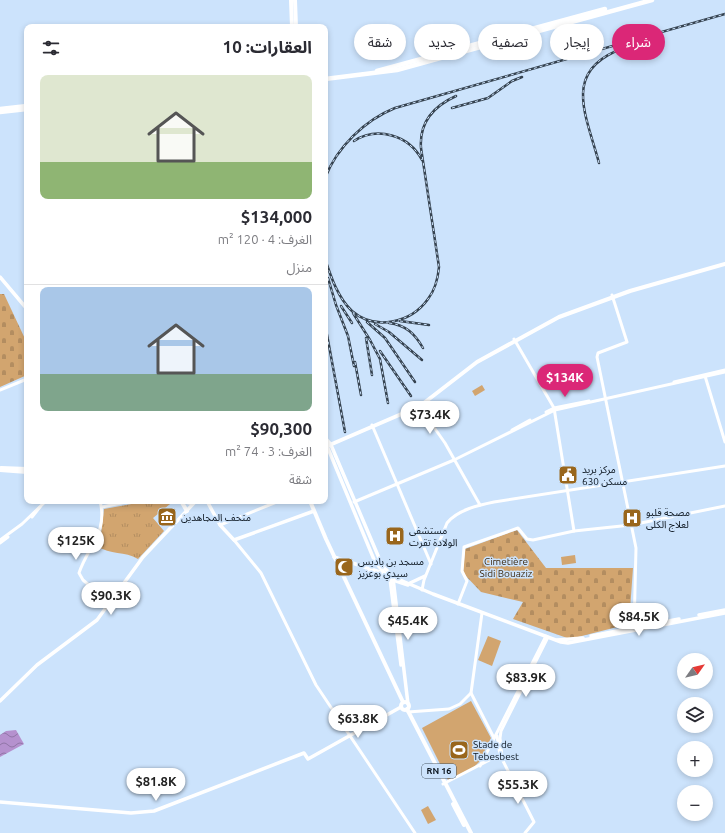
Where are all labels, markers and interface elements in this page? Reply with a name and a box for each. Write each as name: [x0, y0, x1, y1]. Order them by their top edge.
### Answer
chip: شقة: [354, 24, 406, 60]
chip: جديد: [414, 24, 470, 60]
chip: تصفية: [478, 24, 542, 60]
chip: إيجار: [550, 24, 604, 60]
chip: شراء: [612, 24, 665, 60]
icon: filters: [40, 37, 62, 59]
text: العقارات: 10: [223, 37, 312, 56]
icon: home: [140, 101, 212, 173]
text: $134,000: [241, 207, 312, 226]
text: الغرف: 4 · 120 m²: [218, 232, 312, 246]
text: منزل: [287, 260, 312, 274]
icon: home: [140, 313, 212, 385]
pin: $134K: [537, 364, 593, 398]
text: $134K: [546, 370, 584, 384]
pin: $73.4K: [397, 401, 463, 435]
text: $73.4K: [409, 407, 451, 421]
text: $90,300: [250, 419, 312, 438]
text: الغرف: 3 · 74 m²: [225, 444, 312, 458]
public building icon: مركز بريد 630 مسكن: [557, 464, 579, 486]
place label: مركز بريد 630 مسكن: [582, 464, 627, 487]
text: شقة: [289, 472, 312, 486]
museum icon: متحف المجاهدين: [156, 506, 178, 528]
hospital icon: مصحة قلبو لعلاج الكلى: [621, 507, 643, 529]
place label: مصحة قلبو لعلاج الكلى: [646, 507, 690, 532]
place label: متحف المجاهدين: [181, 512, 251, 523]
hospital icon: مستشفى الولادة تقرت: [384, 525, 406, 547]
place label: مستشفى الولادة تقرت: [409, 525, 457, 549]
pin: $125K: [48, 527, 104, 561]
text: $125K: [57, 533, 95, 547]
mosque icon: مسجد بن باديس سيدي بوعزيز: [333, 556, 355, 578]
place label: مسجد بن باديس سيدي بوعزيز: [357, 556, 424, 581]
park label: Cimetière Sidi Bouaziz: [480, 556, 533, 579]
pin: $90.3K: [78, 582, 144, 616]
text: $90.3K: [90, 588, 132, 602]
pin: $84.5K: [606, 603, 672, 637]
pin: $45.4K: [375, 607, 441, 641]
text: $84.5K: [618, 609, 660, 623]
text: $45.4K: [387, 613, 429, 627]
north arrow: [677, 653, 713, 689]
map controls: [677, 653, 713, 821]
pin: $83.9K: [493, 664, 559, 698]
text: $83.9K: [505, 670, 547, 684]
button: layers: [677, 697, 713, 733]
pin: $63.8K: [325, 705, 391, 739]
text: $63.8K: [337, 711, 379, 725]
sports icon: Stade de Tebesbest: [448, 739, 470, 761]
place label: Stade de Tebesbest: [473, 739, 519, 762]
button: +: [677, 741, 713, 777]
road number: RN 16: [422, 764, 456, 778]
pin: $81.8K: [123, 768, 189, 802]
pin: $55.3K: [485, 771, 551, 805]
text: $81.8K: [135, 774, 177, 788]
text: $55.3K: [497, 777, 539, 791]
button: −: [677, 785, 713, 821]

